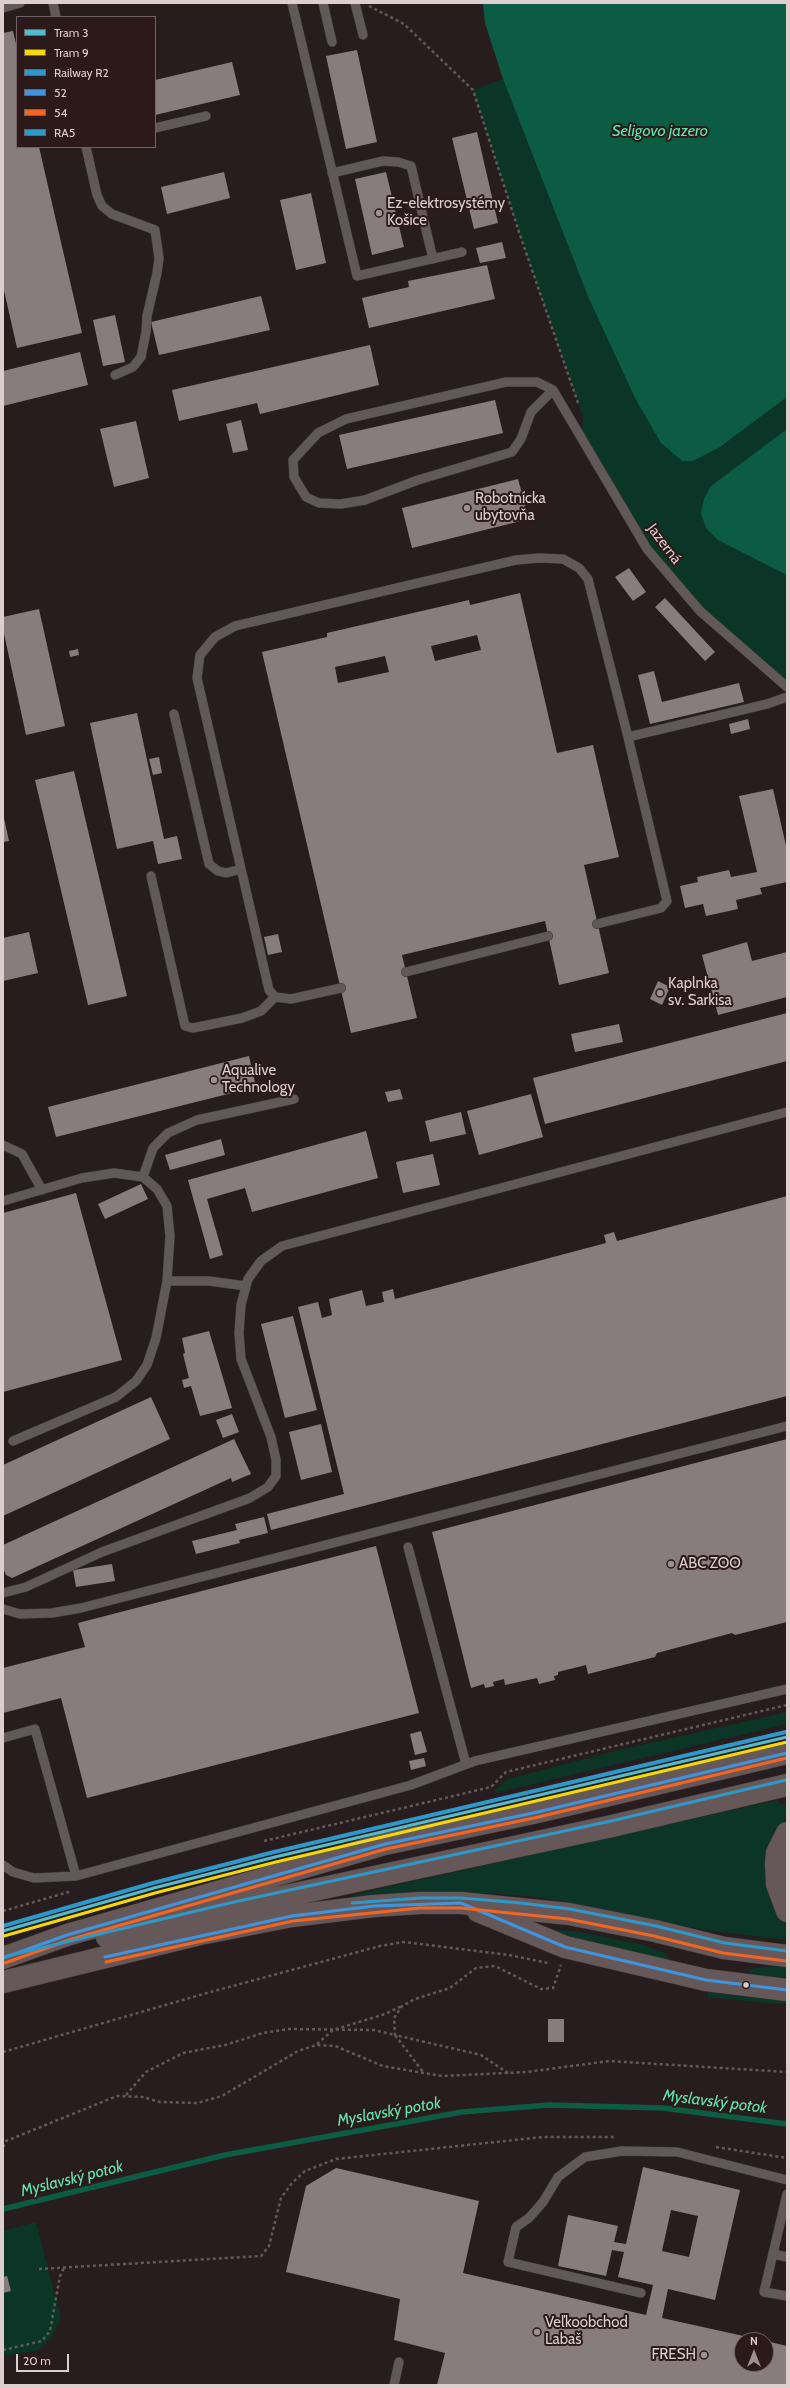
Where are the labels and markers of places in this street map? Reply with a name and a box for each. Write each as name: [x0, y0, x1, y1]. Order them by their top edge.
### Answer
place label: Ez-elektrosystémy Košice: [387, 195, 505, 230]
marker: Ez-elektrosystémy Košice: [374, 208, 384, 218]
place label: Robotnícka ubytovňa: [475, 490, 546, 525]
marker: Robotnícka ubytovňa: [462, 503, 472, 513]
place label: Kaplnka sv. Sarkisa: [668, 975, 732, 1010]
marker: Kaplnka sv. Sarkisa: [655, 988, 665, 998]
place label: Aqualive Technology: [222, 1062, 295, 1097]
marker: Aqualive Technology: [209, 1075, 219, 1085]
place label: ABC ZOO: [679, 1555, 741, 1573]
marker: ABC ZOO: [666, 1559, 676, 1569]
unlabelled marker: [741, 1980, 751, 1990]
place label: Veľkoobchod Labaš: [545, 2314, 628, 2349]
marker: Veľkoobchod Labaš: [532, 2327, 542, 2337]
place label: FRESH: [651, 2346, 696, 2364]
marker: FRESH: [699, 2350, 709, 2360]

